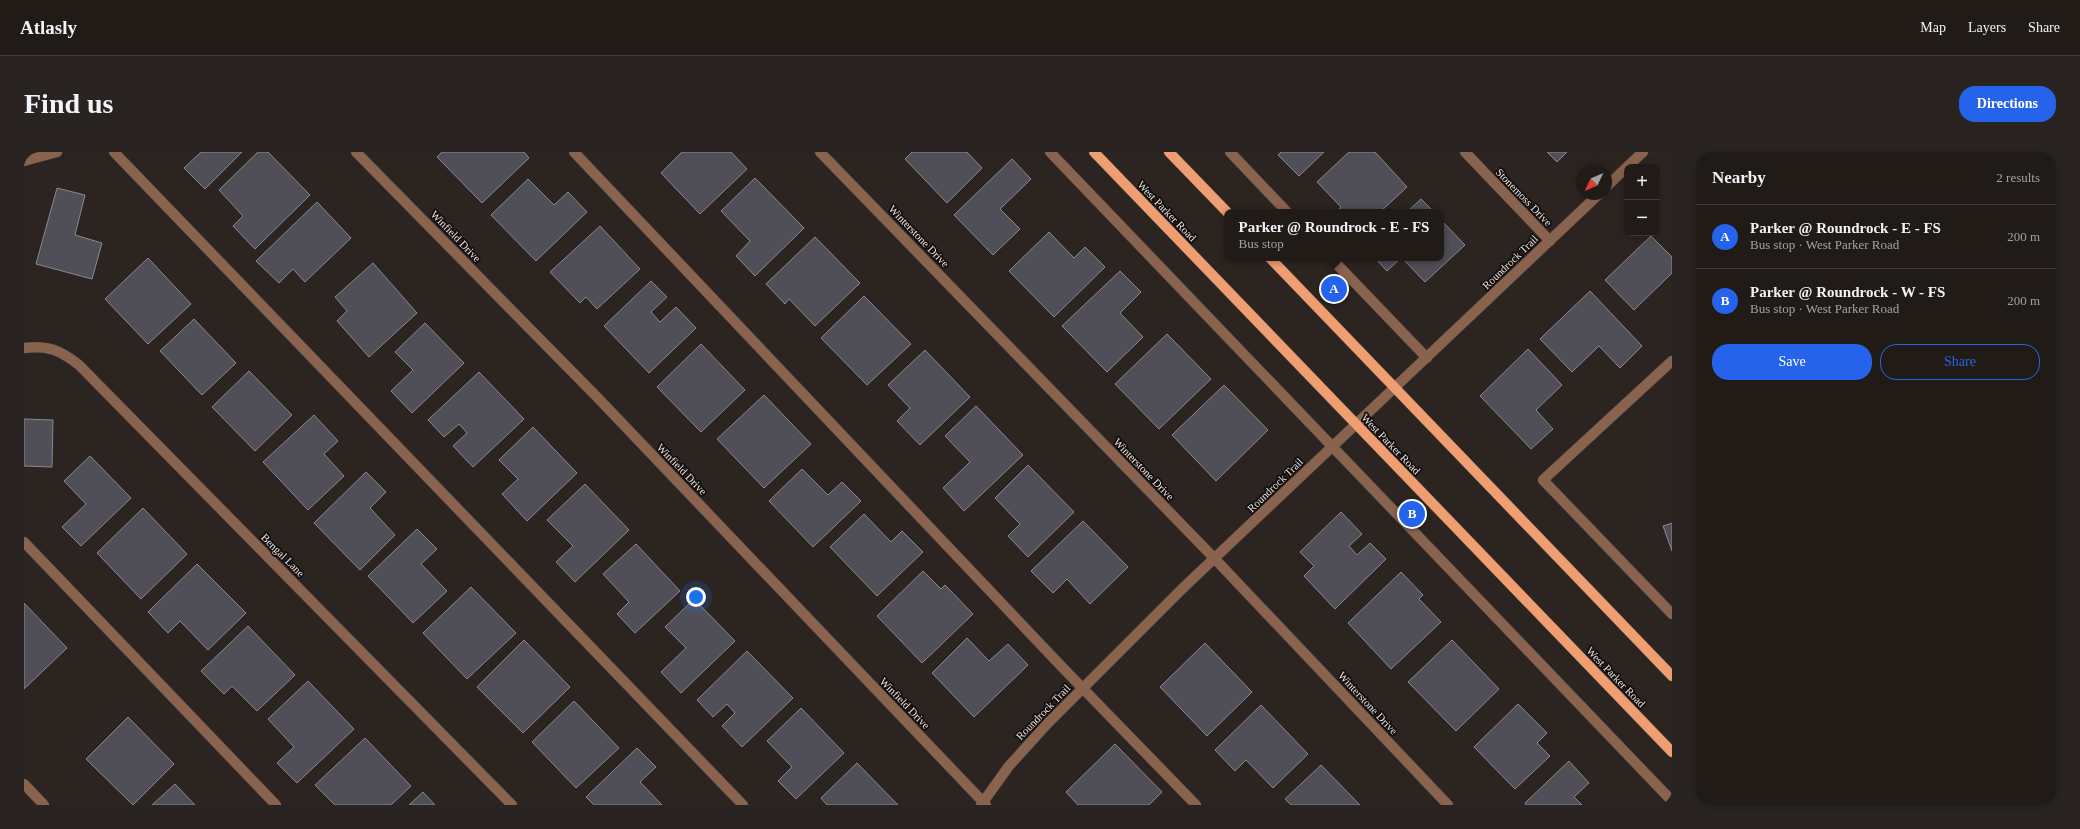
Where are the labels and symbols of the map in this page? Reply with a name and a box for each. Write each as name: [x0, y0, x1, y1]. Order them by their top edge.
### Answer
north arrow: [1576, 164, 1612, 200]
street label: Stonemoss Drive: [1493, 166, 1555, 228]
street label: West Parker Road: [1135, 178, 1199, 244]
street label: Winterstone Drive: [887, 203, 952, 269]
street label: Winfield Drive: [429, 208, 483, 264]
street label: Roundrock Trail: [1480, 233, 1540, 291]
pin: A: [1321, 274, 1347, 304]
street label: West Parker Road: [1359, 411, 1423, 477]
street label: Winterstone Drive: [1112, 436, 1177, 502]
street label: Winfield Drive: [655, 441, 709, 497]
street label: Roundrock Trail: [1245, 456, 1305, 514]
pin: B: [1399, 499, 1425, 529]
street label: Bengal Lane: [259, 531, 307, 579]
your location: [686, 587, 706, 607]
street label: West Parker Road: [1584, 644, 1648, 710]
street label: Winterstone Drive: [1336, 669, 1400, 737]
street label: Winfield Drive: [878, 675, 932, 731]
street label: Roundrock Trail: [1014, 682, 1072, 742]

